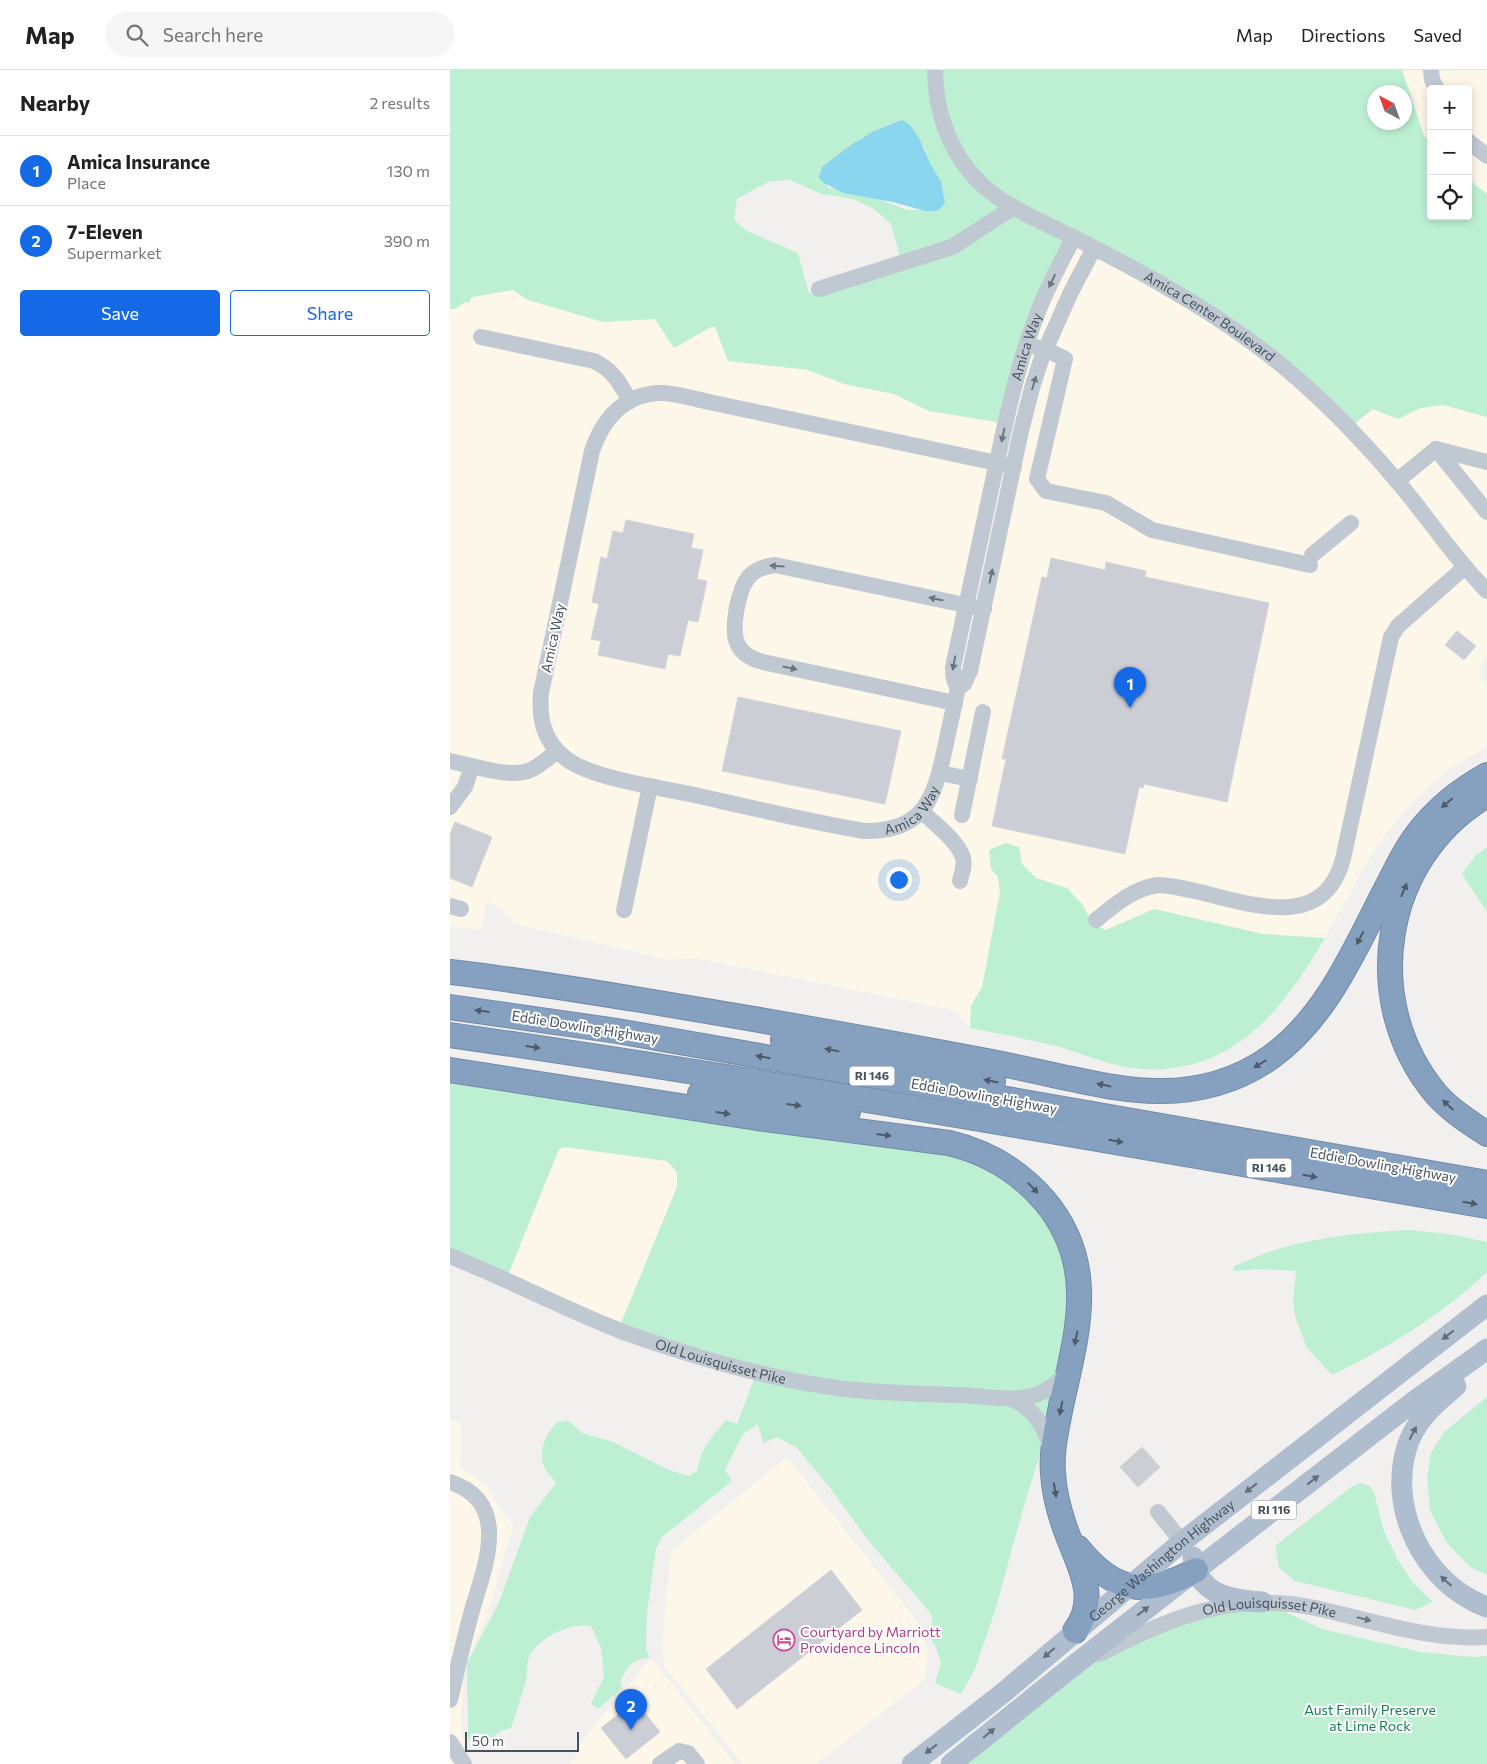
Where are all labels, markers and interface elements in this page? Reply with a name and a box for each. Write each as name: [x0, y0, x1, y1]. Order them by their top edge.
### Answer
search box: [105, 12, 455, 57]
text: Map: [25, 20, 75, 49]
icon: search: [123, 21, 151, 49]
text: Search here: [163, 23, 263, 46]
text: Map: [1236, 24, 1273, 46]
text: Directions: [1301, 24, 1385, 46]
text: Saved: [1413, 24, 1462, 46]
north arrow: [1367, 85, 1412, 130]
map controls: [1427, 85, 1472, 220]
button: +: [1427, 85, 1472, 130]
text: Nearby: [20, 90, 90, 115]
text: 2 results: [369, 93, 430, 112]
button: −: [1427, 130, 1472, 175]
text: Amica Insurance: [67, 150, 210, 173]
text: 1: [32, 161, 40, 180]
text: 130 m: [387, 161, 430, 180]
text: Place: [67, 173, 106, 192]
button: locate: [1427, 175, 1472, 220]
text: 7-Eleven: [67, 220, 143, 243]
text: 2: [31, 231, 41, 250]
text: 390 m: [384, 231, 430, 250]
text: Supermarket: [67, 243, 162, 262]
street label: Amica Center Boulevard: [1142, 267, 1279, 365]
one-way arrow: [1047, 274, 1055, 288]
button: Save: [20, 290, 220, 336]
button: Share: [230, 290, 430, 336]
street label: Amica Way: [1007, 310, 1045, 382]
one-way arrow: [1030, 376, 1038, 391]
one-way arrow: [999, 428, 1007, 443]
one-way arrow: [769, 562, 785, 570]
one-way arrow: [987, 567, 995, 583]
one-way arrow: [928, 595, 943, 603]
street label: Amica Way: [537, 602, 568, 674]
one-way arrow: [950, 655, 958, 671]
one-way arrow: [783, 664, 799, 672]
pin: 1: [1114, 667, 1146, 708]
street label: Amica Way: [883, 783, 942, 838]
one-way arrow: [1441, 797, 1454, 808]
your location: [886, 867, 912, 893]
one-way arrow: [1401, 883, 1409, 897]
one-way arrow: [1356, 931, 1364, 946]
one-way arrow: [474, 1007, 490, 1015]
street label: Eddie Dowling Highway: [511, 1007, 660, 1046]
one-way arrow: [525, 1043, 541, 1051]
one-way arrow: [823, 1045, 839, 1053]
one-way arrow: [755, 1052, 771, 1060]
one-way arrow: [1254, 1059, 1267, 1068]
road number: RI 146: [850, 1066, 894, 1086]
street label: Eddie Dowling Highway: [910, 1074, 1059, 1117]
one-way arrow: [983, 1076, 999, 1084]
one-way arrow: [1095, 1081, 1111, 1089]
one-way arrow: [1442, 1099, 1454, 1111]
one-way arrow: [786, 1101, 802, 1109]
one-way arrow: [715, 1109, 731, 1117]
one-way arrow: [876, 1131, 892, 1139]
one-way arrow: [1108, 1138, 1124, 1146]
street label: Eddie Dowling Highway: [1309, 1143, 1458, 1186]
road number: RI 146: [1246, 1158, 1292, 1178]
one-way arrow: [1303, 1172, 1319, 1180]
one-way arrow: [1027, 1182, 1039, 1194]
one-way arrow: [1463, 1200, 1479, 1208]
one-way arrow: [1442, 1329, 1455, 1340]
one-way arrow: [1071, 1330, 1079, 1346]
street label: Old Louisquisset Pike: [653, 1335, 788, 1387]
one-way arrow: [1057, 1401, 1065, 1416]
one-way arrow: [1409, 1426, 1417, 1440]
one-way arrow: [1306, 1475, 1320, 1485]
one-way arrow: [1051, 1482, 1059, 1498]
one-way arrow: [1245, 1483, 1258, 1494]
street label: George Washington Highway: [1085, 1496, 1238, 1625]
road number: RI 116: [1252, 1500, 1296, 1520]
one-way arrow: [1440, 1575, 1452, 1587]
street label: Old Louisquisset Pike: [1200, 1594, 1338, 1621]
one-way arrow: [1136, 1606, 1149, 1617]
one-way arrow: [1356, 1615, 1371, 1623]
place label: Courtyard by Marriott Providence Lincoln: [800, 1623, 941, 1656]
hotel icon: Courtyard by Marriott Providence Lincoln: [772, 1628, 796, 1652]
one-way arrow: [1044, 1647, 1056, 1659]
pin: 2: [615, 1689, 647, 1730]
park label: Aust Family Preserve at Lime Rock: [1304, 1701, 1436, 1734]
one-way arrow: [982, 1728, 995, 1739]
scale bar: [465, 1729, 579, 1752]
text: 50 m: [472, 1732, 504, 1749]
one-way arrow: [925, 1744, 938, 1755]

